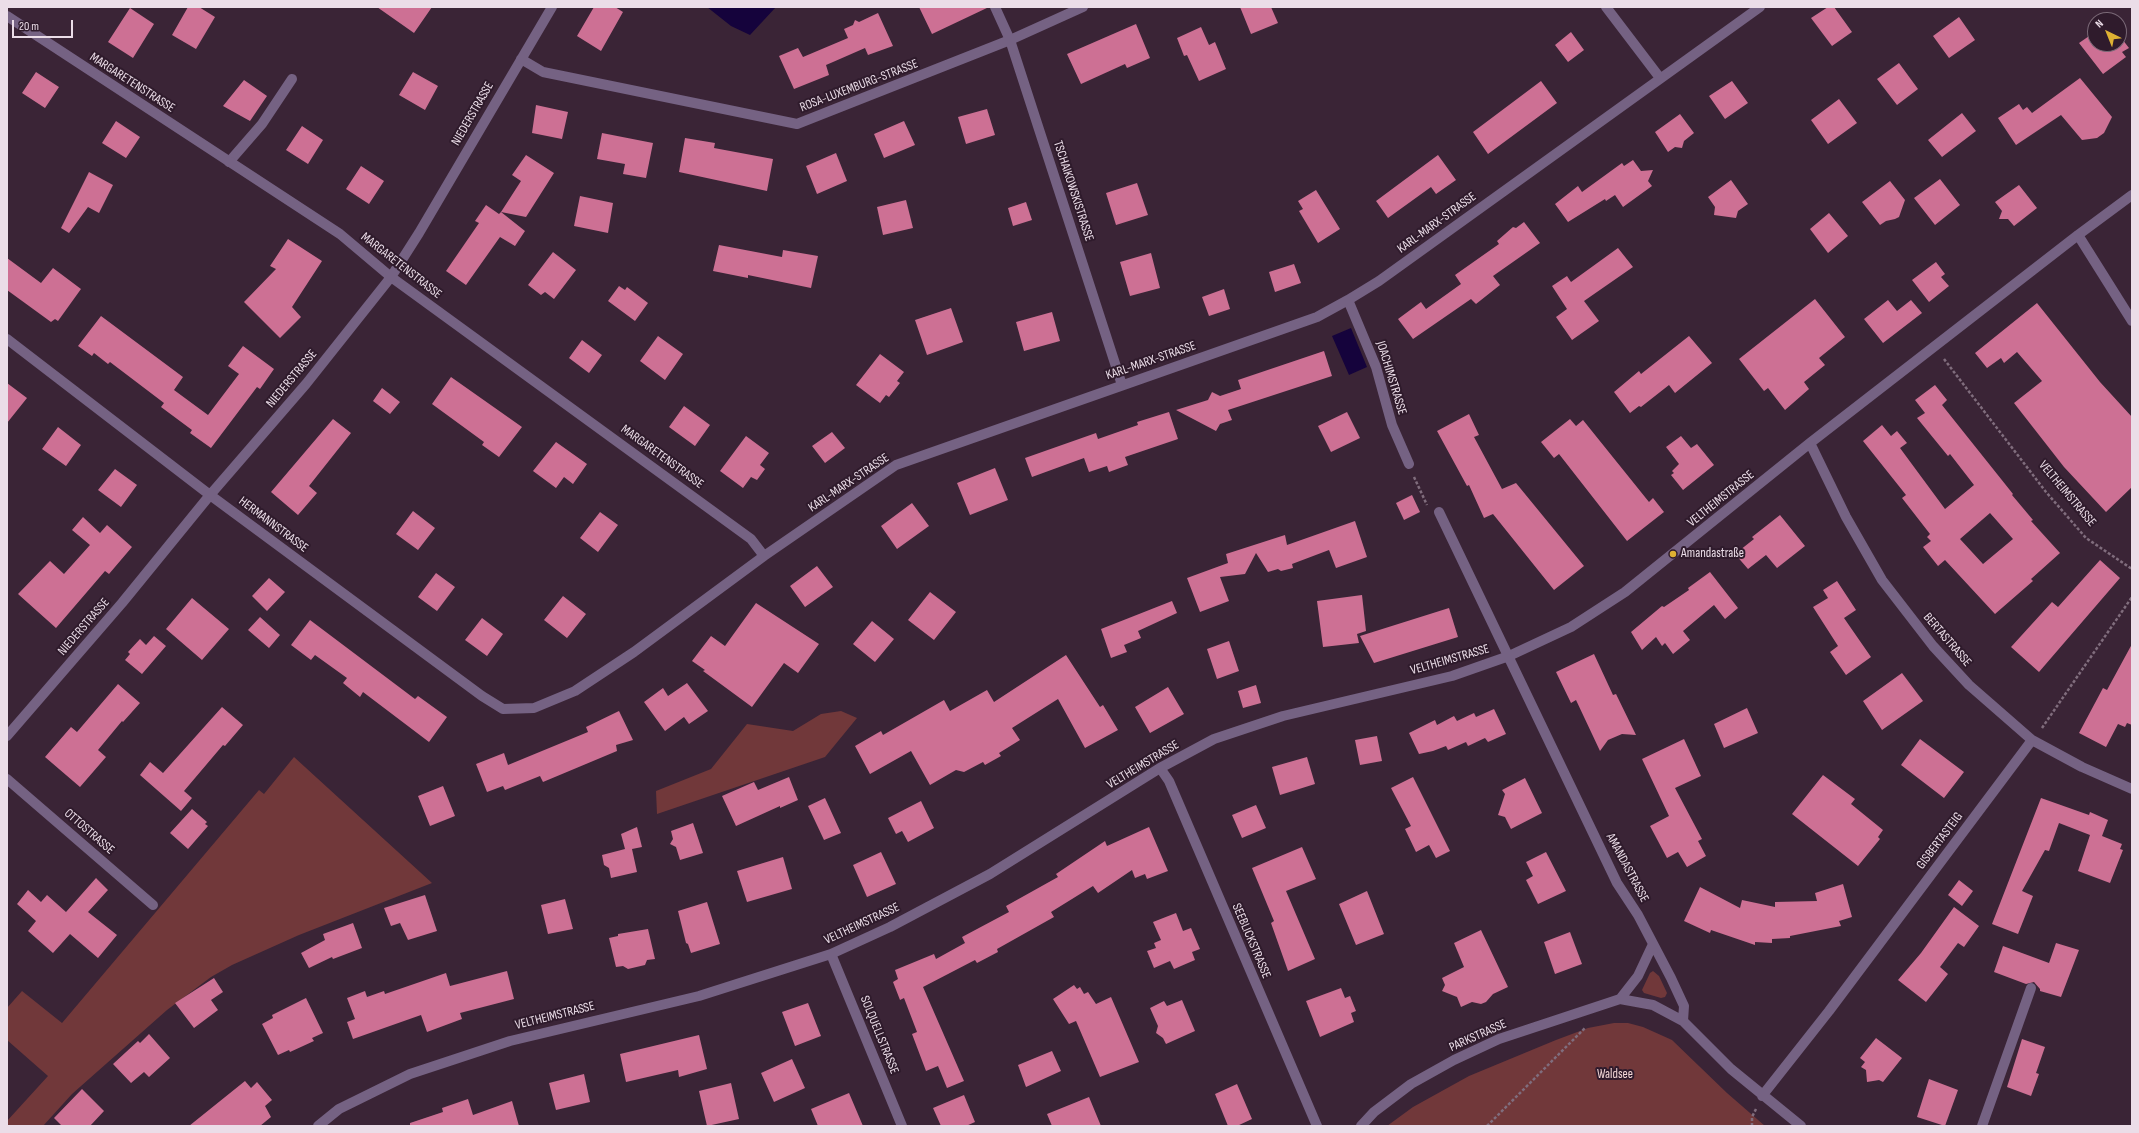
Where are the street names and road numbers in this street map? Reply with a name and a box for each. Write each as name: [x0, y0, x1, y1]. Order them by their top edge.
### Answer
street label: MARGARETENSTRASSE: [86, 50, 178, 116]
street label: ROSA-LUXEMBURG-STRASSE: [798, 56, 920, 116]
street label: NIEDERSTRASSE: [449, 79, 497, 149]
street label: TSCHAIKOWSKISTRASSE: [1049, 139, 1097, 243]
street label: KARL-MARX-STRASSE: [1394, 189, 1480, 257]
street label: MARGARETENSTRASSE: [357, 230, 445, 302]
street label: KARL-MARX-STRASSE: [1104, 338, 1198, 384]
street label: JOACHIMSTRASSE: [1372, 339, 1410, 417]
street label: NIEDERSTRASSE: [263, 347, 321, 411]
street label: MARGARETENSTRASSE: [618, 422, 706, 492]
street label: KARL-MARX-STRASSE: [806, 450, 892, 516]
street label: VELTHEIMSTRASSE: [2035, 458, 2099, 530]
street label: VELTHEIMSTRASSE: [1685, 467, 1757, 531]
street label: HERMANNSTRASSE: [235, 494, 311, 556]
street label: NIEDERSTRASSE: [55, 595, 113, 659]
street label: BERTASTRASSE: [1920, 610, 1974, 670]
street label: VELTHEIMSTRASSE: [1409, 641, 1491, 679]
street label: VELTHEIMSTRASSE: [1104, 737, 1182, 793]
street label: OTTOSTRASSE: [61, 806, 117, 858]
street label: GISBERTASTEIG: [1914, 809, 1966, 873]
street label: AMANDASTRASSE: [1602, 831, 1652, 905]
street label: VELTHEIMSTRASSE: [822, 900, 902, 948]
street label: SEEBLICKSTRASSE: [1228, 901, 1274, 981]
street label: SOLQUELLSTRASSE: [856, 994, 902, 1076]
street label: VELTHEIMSTRASSE: [514, 999, 596, 1033]
street label: PARKSTRASSE: [1447, 1016, 1509, 1056]

